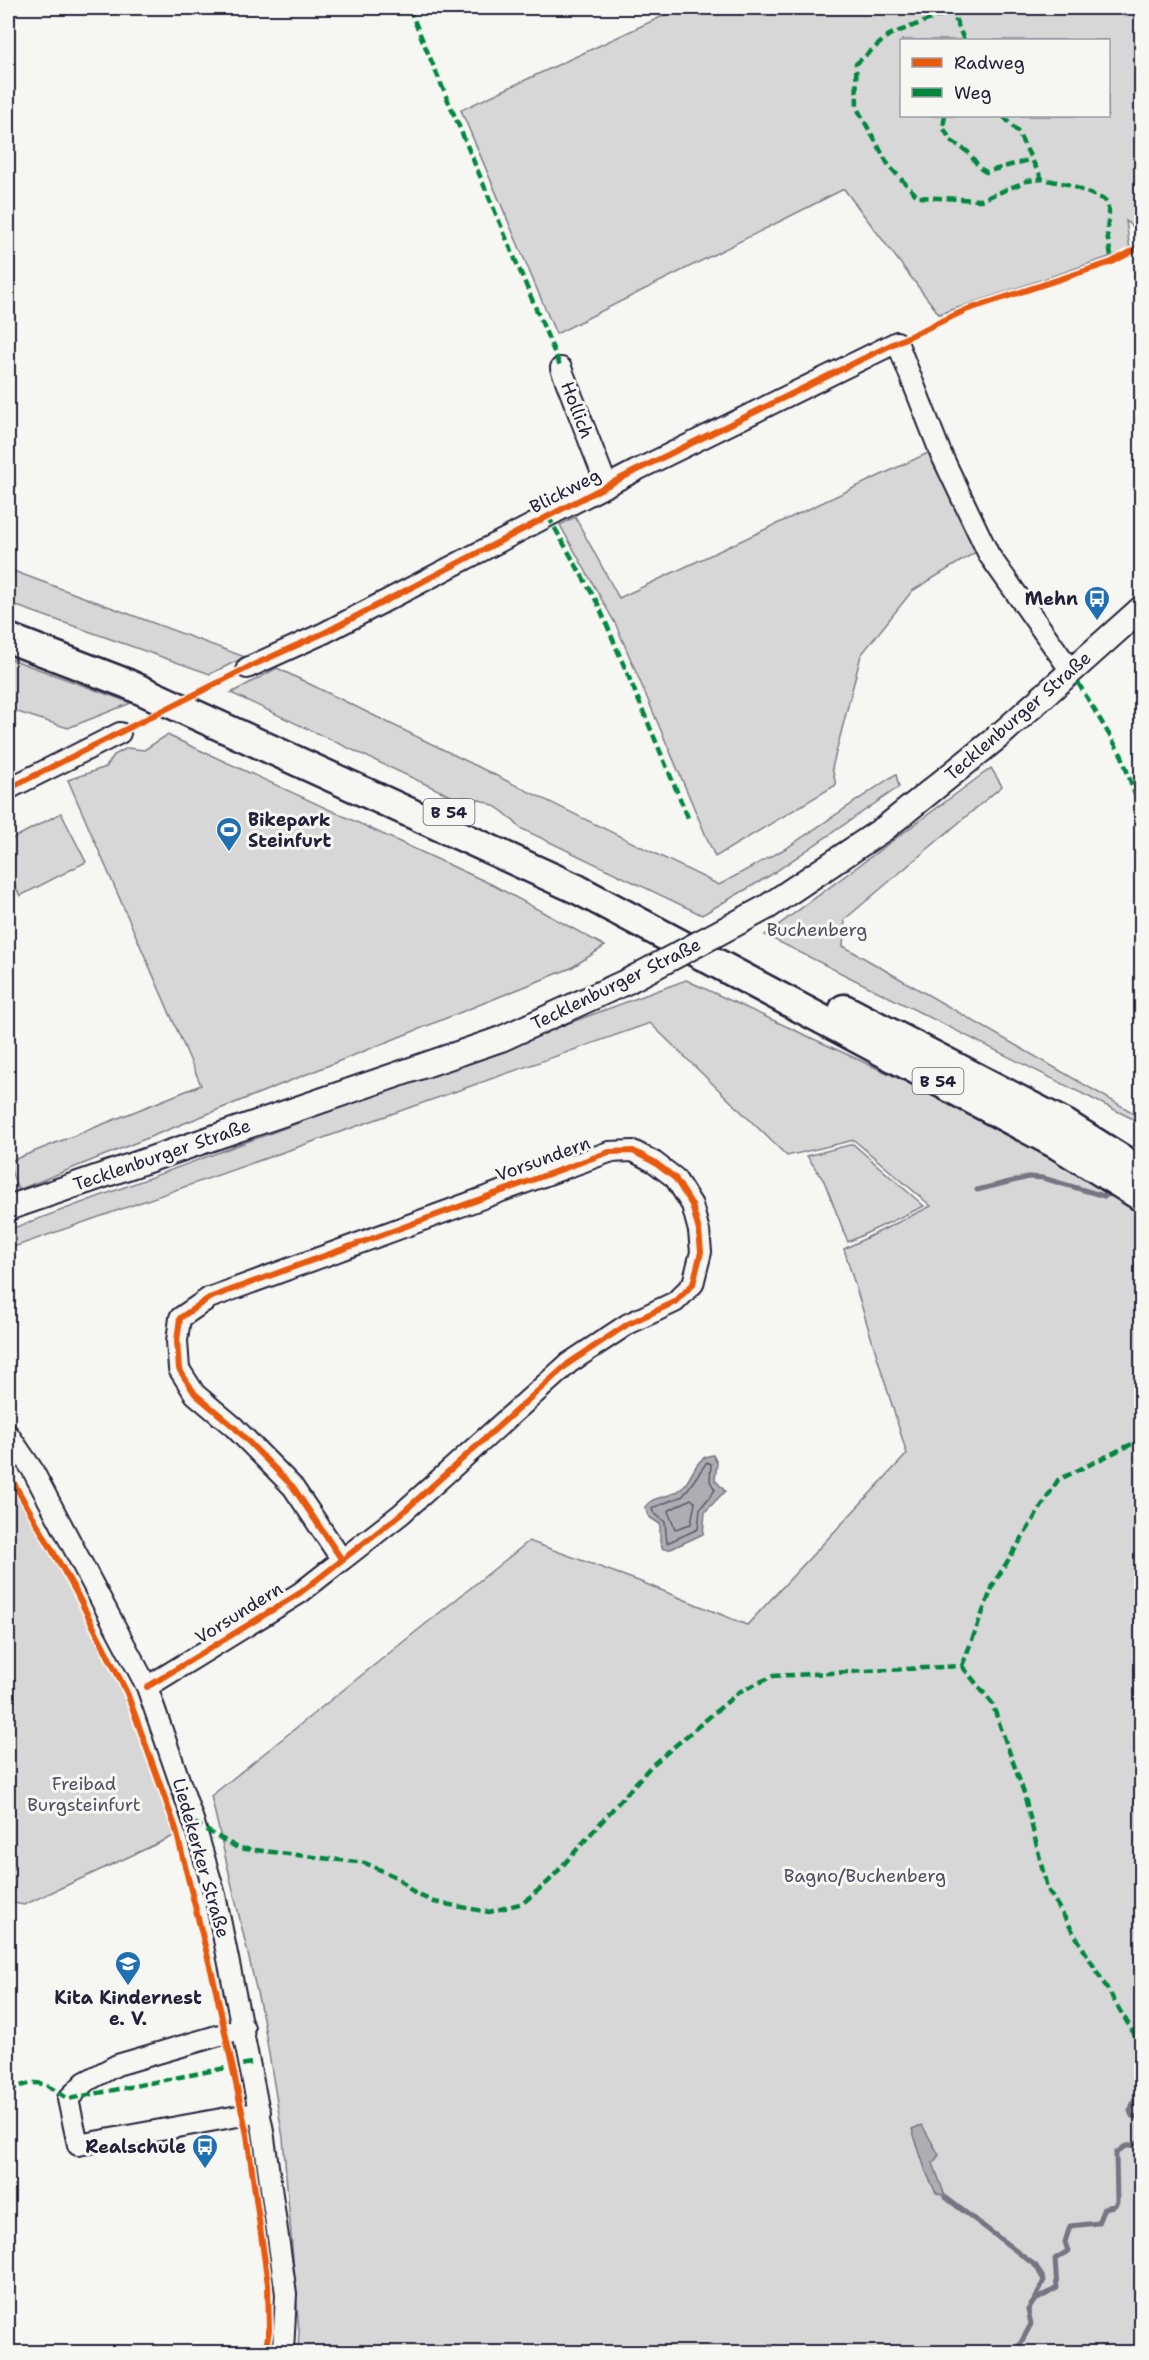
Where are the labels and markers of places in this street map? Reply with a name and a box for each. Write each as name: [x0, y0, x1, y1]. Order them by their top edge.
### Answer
bus stop icon: Mehn: [1082, 584, 1112, 622]
place label: Mehn: [1025, 587, 1078, 611]
place label: Bikepark Steinfurt: [248, 808, 331, 853]
sports icon: Bikepark Steinfurt: [214, 815, 244, 853]
school or university icon: Kita Kindernest e. V.: [113, 1949, 143, 1987]
place label: Kita Kindernest e. V.: [54, 1986, 202, 2031]
bus stop icon: Realschule: [190, 2132, 220, 2170]
place label: Realschule: [85, 2135, 186, 2159]

